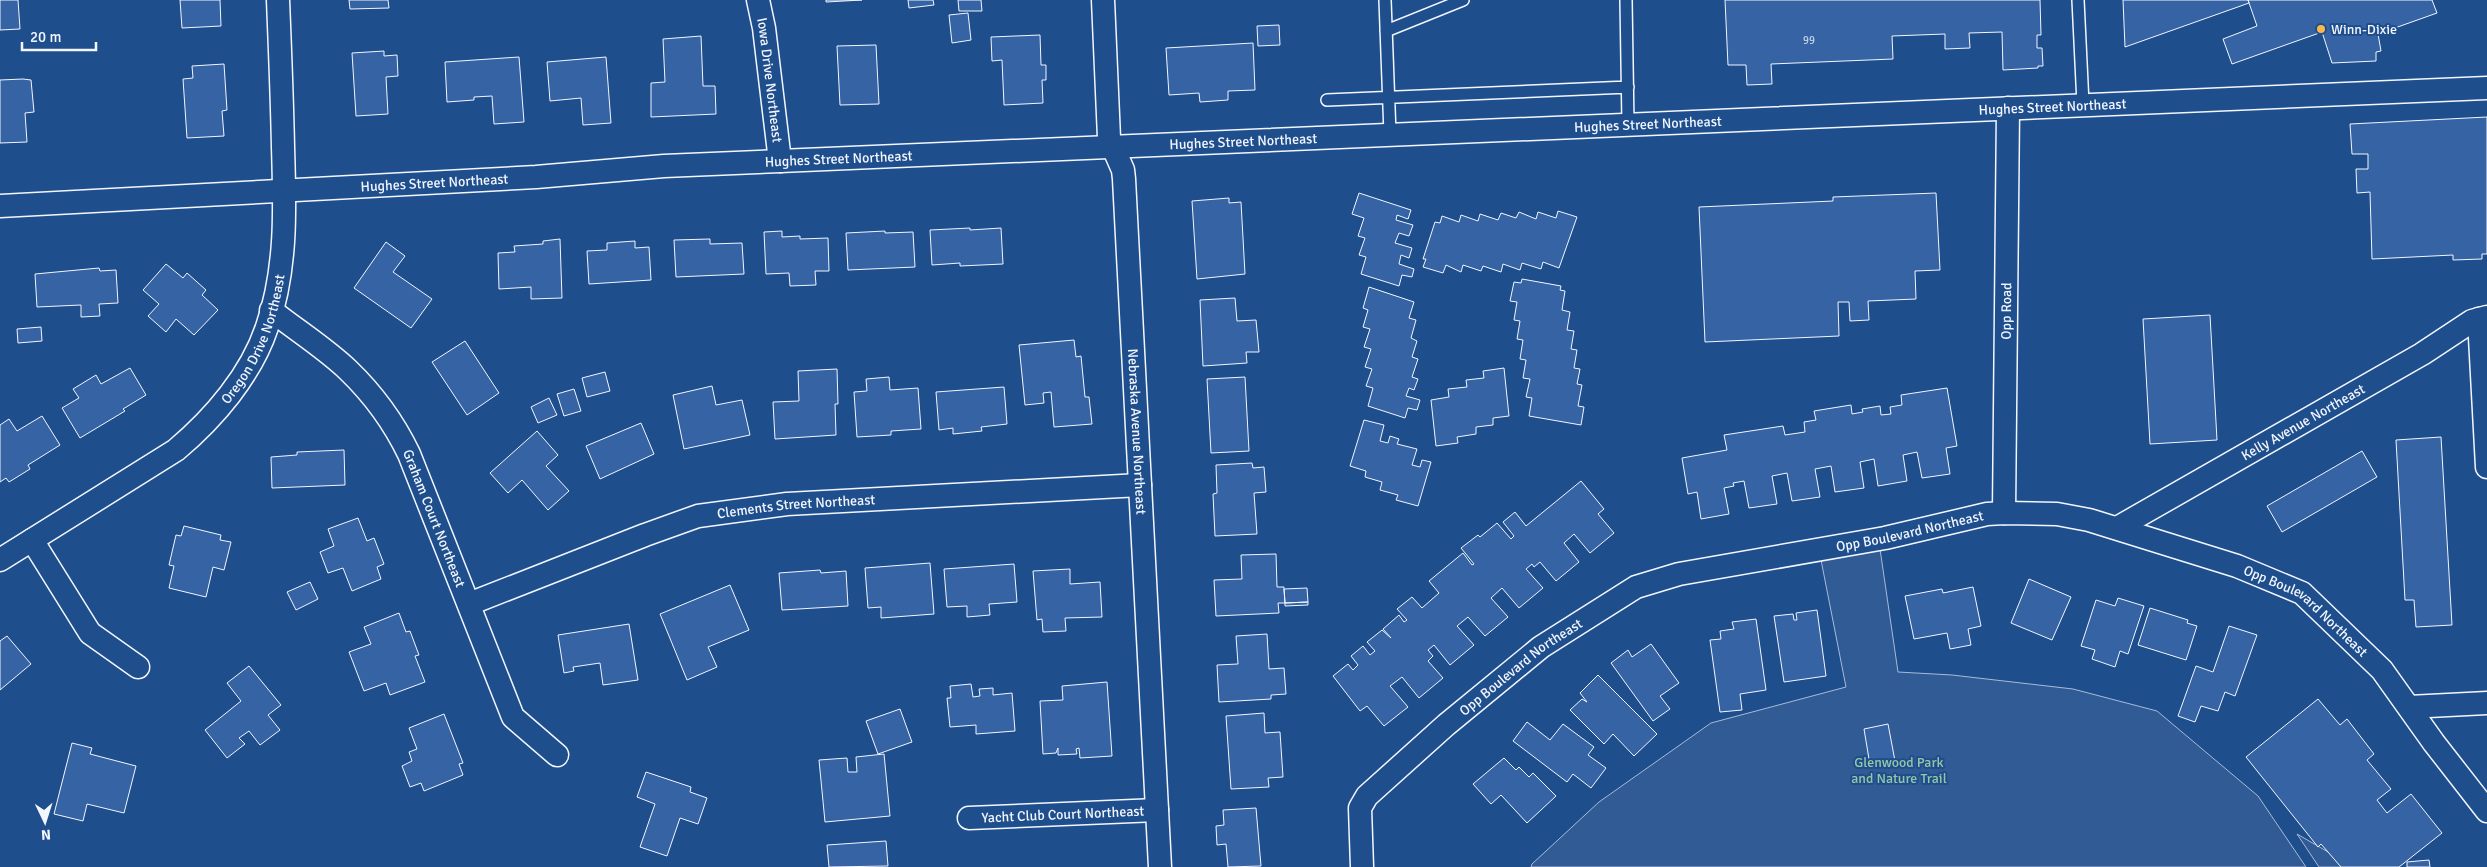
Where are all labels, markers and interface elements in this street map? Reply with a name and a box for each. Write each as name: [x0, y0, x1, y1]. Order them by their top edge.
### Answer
street label: Iowa Drive Northeast: [753, 16, 786, 144]
scale bar: [22, 20, 96, 52]
place label: Winn-Dixie: [2331, 21, 2397, 38]
marker: Winn-Dixie: [2315, 23, 2327, 35]
text: 20 m: [30, 28, 61, 46]
house number: 99: [1803, 34, 1815, 47]
street label: Hughes Street Northeast: [1978, 95, 2127, 119]
street label: Hughes Street Northeast: [1574, 113, 1722, 136]
street label: Hughes Street Northeast: [1169, 130, 1318, 153]
street label: Hughes Street Northeast: [764, 147, 913, 171]
street label: Hughes Street Northeast: [360, 171, 509, 195]
street label: Oregon Drive Northeast: [218, 273, 289, 407]
street label: Opp Road: [1998, 282, 2015, 340]
street label: Nebraska Avenue Northeast: [1124, 348, 1150, 515]
street label: Kelly Avenue Northeast: [2238, 380, 2368, 464]
street label: Graham Court Northeast: [399, 447, 469, 590]
street label: Clements Street Northeast: [716, 491, 876, 522]
street label: Opp Boulevard Northeast: [1835, 507, 1985, 555]
street label: Opp Boulevard Northeast: [2241, 562, 2371, 661]
street label: Opp Boulevard Northeast: [1456, 615, 1586, 719]
park label: Glenwood Park and Nature Trail: [1851, 754, 1947, 787]
north arrow: [20, 797, 70, 847]
street label: Yacht Club Court Northeast: [981, 803, 1145, 826]
text: N: [40, 826, 51, 843]

